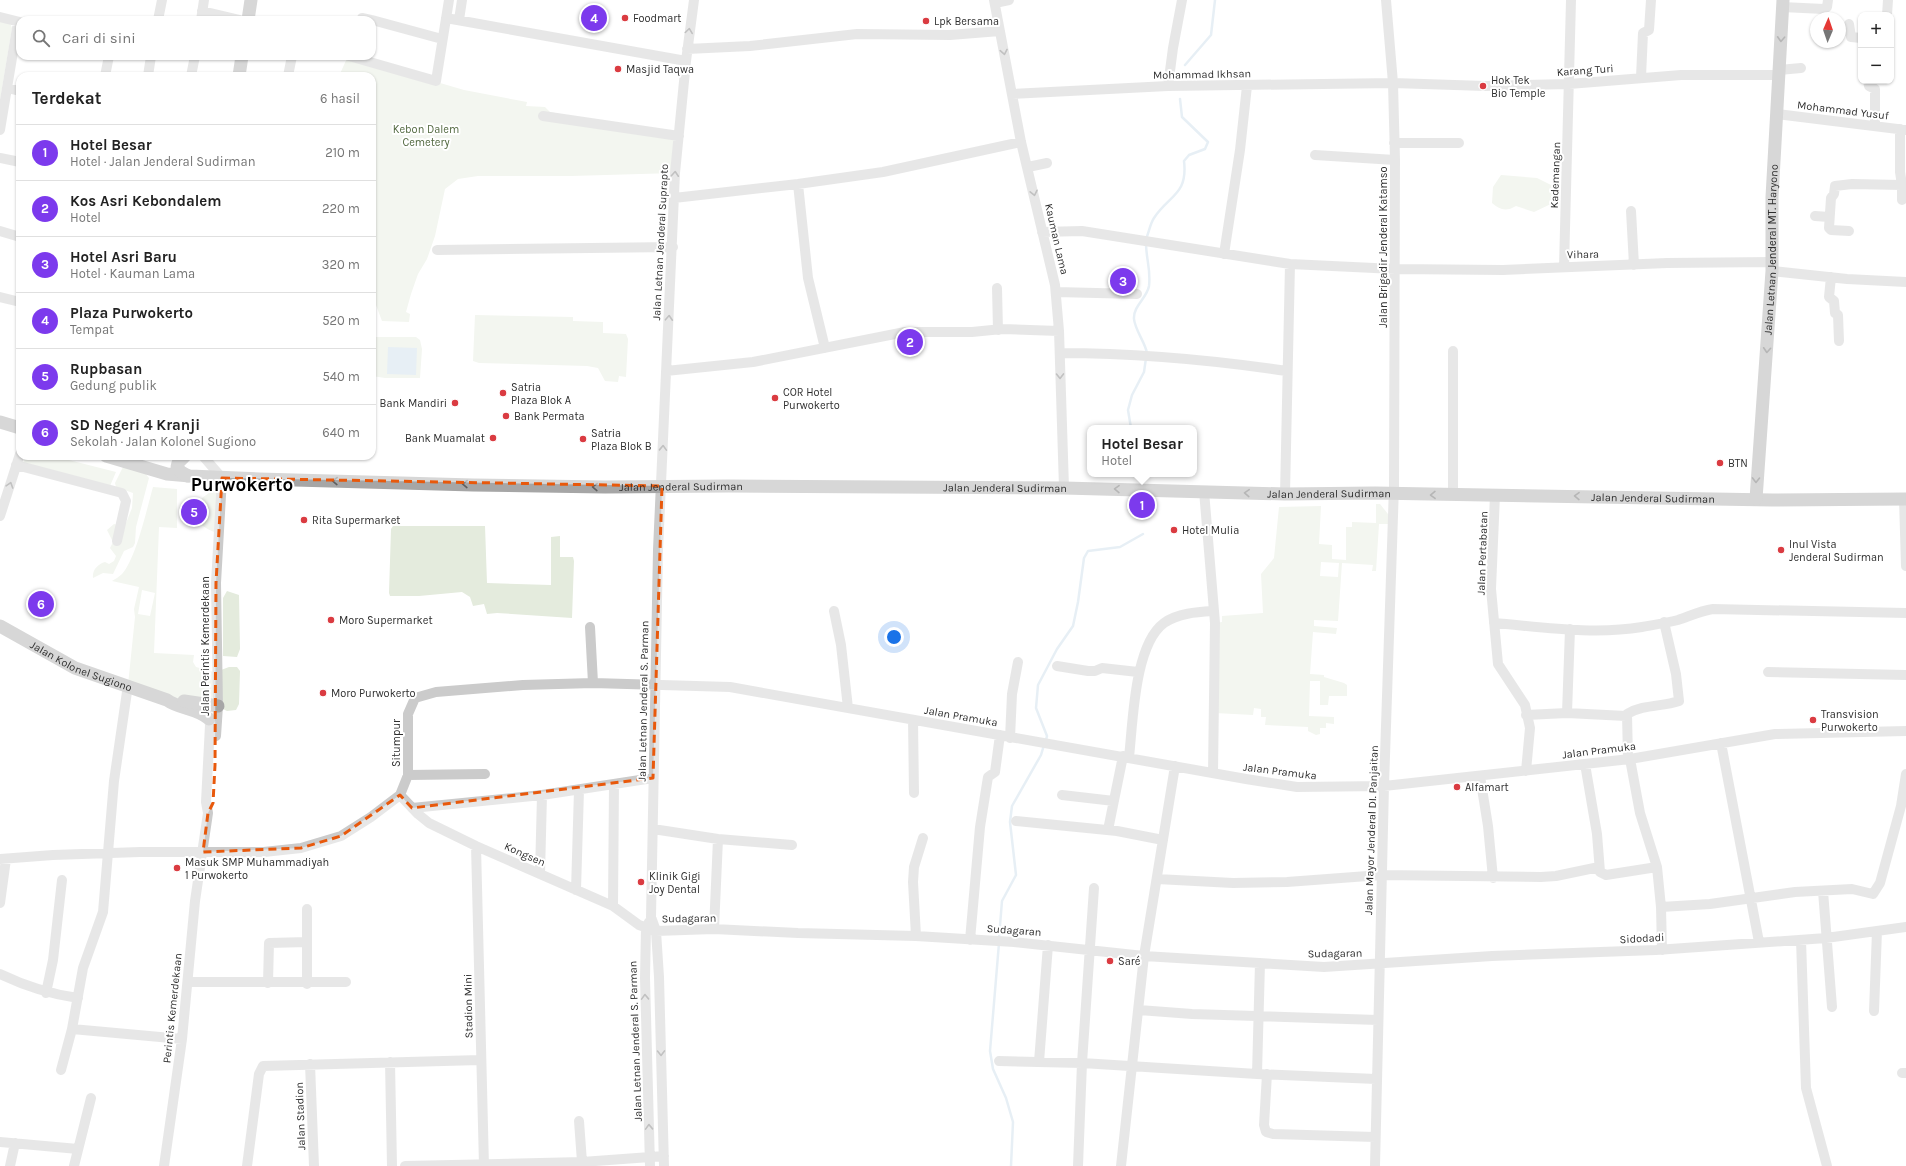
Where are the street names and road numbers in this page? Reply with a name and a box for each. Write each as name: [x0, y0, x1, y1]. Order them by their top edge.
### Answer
street label: Karang Turi: [1556, 62, 1614, 79]
street label: Mohammad Ikhsan: [1153, 67, 1251, 82]
street label: Mohammad Yusuf: [1797, 98, 1890, 123]
street label: Kademangan: [1548, 141, 1563, 209]
street label: Jalan Letnan Jenderal Suprapto: [650, 163, 671, 321]
street label: Jalan Letnan Jenderal MT. Haryono: [1762, 164, 1781, 335]
street label: Jalan Brigadir Jenderal Katamso: [1377, 166, 1390, 328]
street label: Kauman Lama: [1042, 202, 1071, 276]
street label: Vihara: [1567, 248, 1599, 261]
street label: Jalan Jenderal Sudirman: [619, 480, 743, 494]
street label: Jalan Jenderal Sudirman: [943, 481, 1067, 495]
street label: Jalan Jenderal Sudirman: [1267, 487, 1391, 501]
street label: Jalan Jenderal Sudirman: [1591, 491, 1715, 506]
street label: Jalan Pertabatan: [1475, 511, 1490, 595]
street label: Jalan Perintis Kemerdekaan: [199, 576, 212, 716]
street label: Jalan Letnan Jenderal S. Parman: [636, 621, 651, 781]
street label: Jalan Kolonel Sugiono: [28, 638, 134, 694]
street label: Jalan Pramuka: [923, 704, 999, 729]
street label: Situmpur: [390, 719, 403, 767]
street label: Jalan Pramuka: [1561, 740, 1637, 761]
street label: Jalan Mayor Jenderal DI. Panjaitan: [1362, 745, 1381, 915]
street label: Jalan Pramuka: [1242, 761, 1318, 782]
street label: Kongsen: [502, 840, 547, 869]
street label: Sudagaran: [661, 912, 717, 925]
street label: Sudagaran: [986, 922, 1042, 939]
street label: Sidodadi: [1619, 931, 1665, 946]
street label: Sudagaran: [1307, 947, 1363, 960]
street label: Perintis Kemerdekaan: [160, 952, 185, 1064]
street label: Jalan Letnan Jenderal S. Parman: [626, 960, 645, 1122]
street label: Stadion Mini: [461, 974, 476, 1038]
street label: Jalan Stadion: [293, 1082, 308, 1150]

